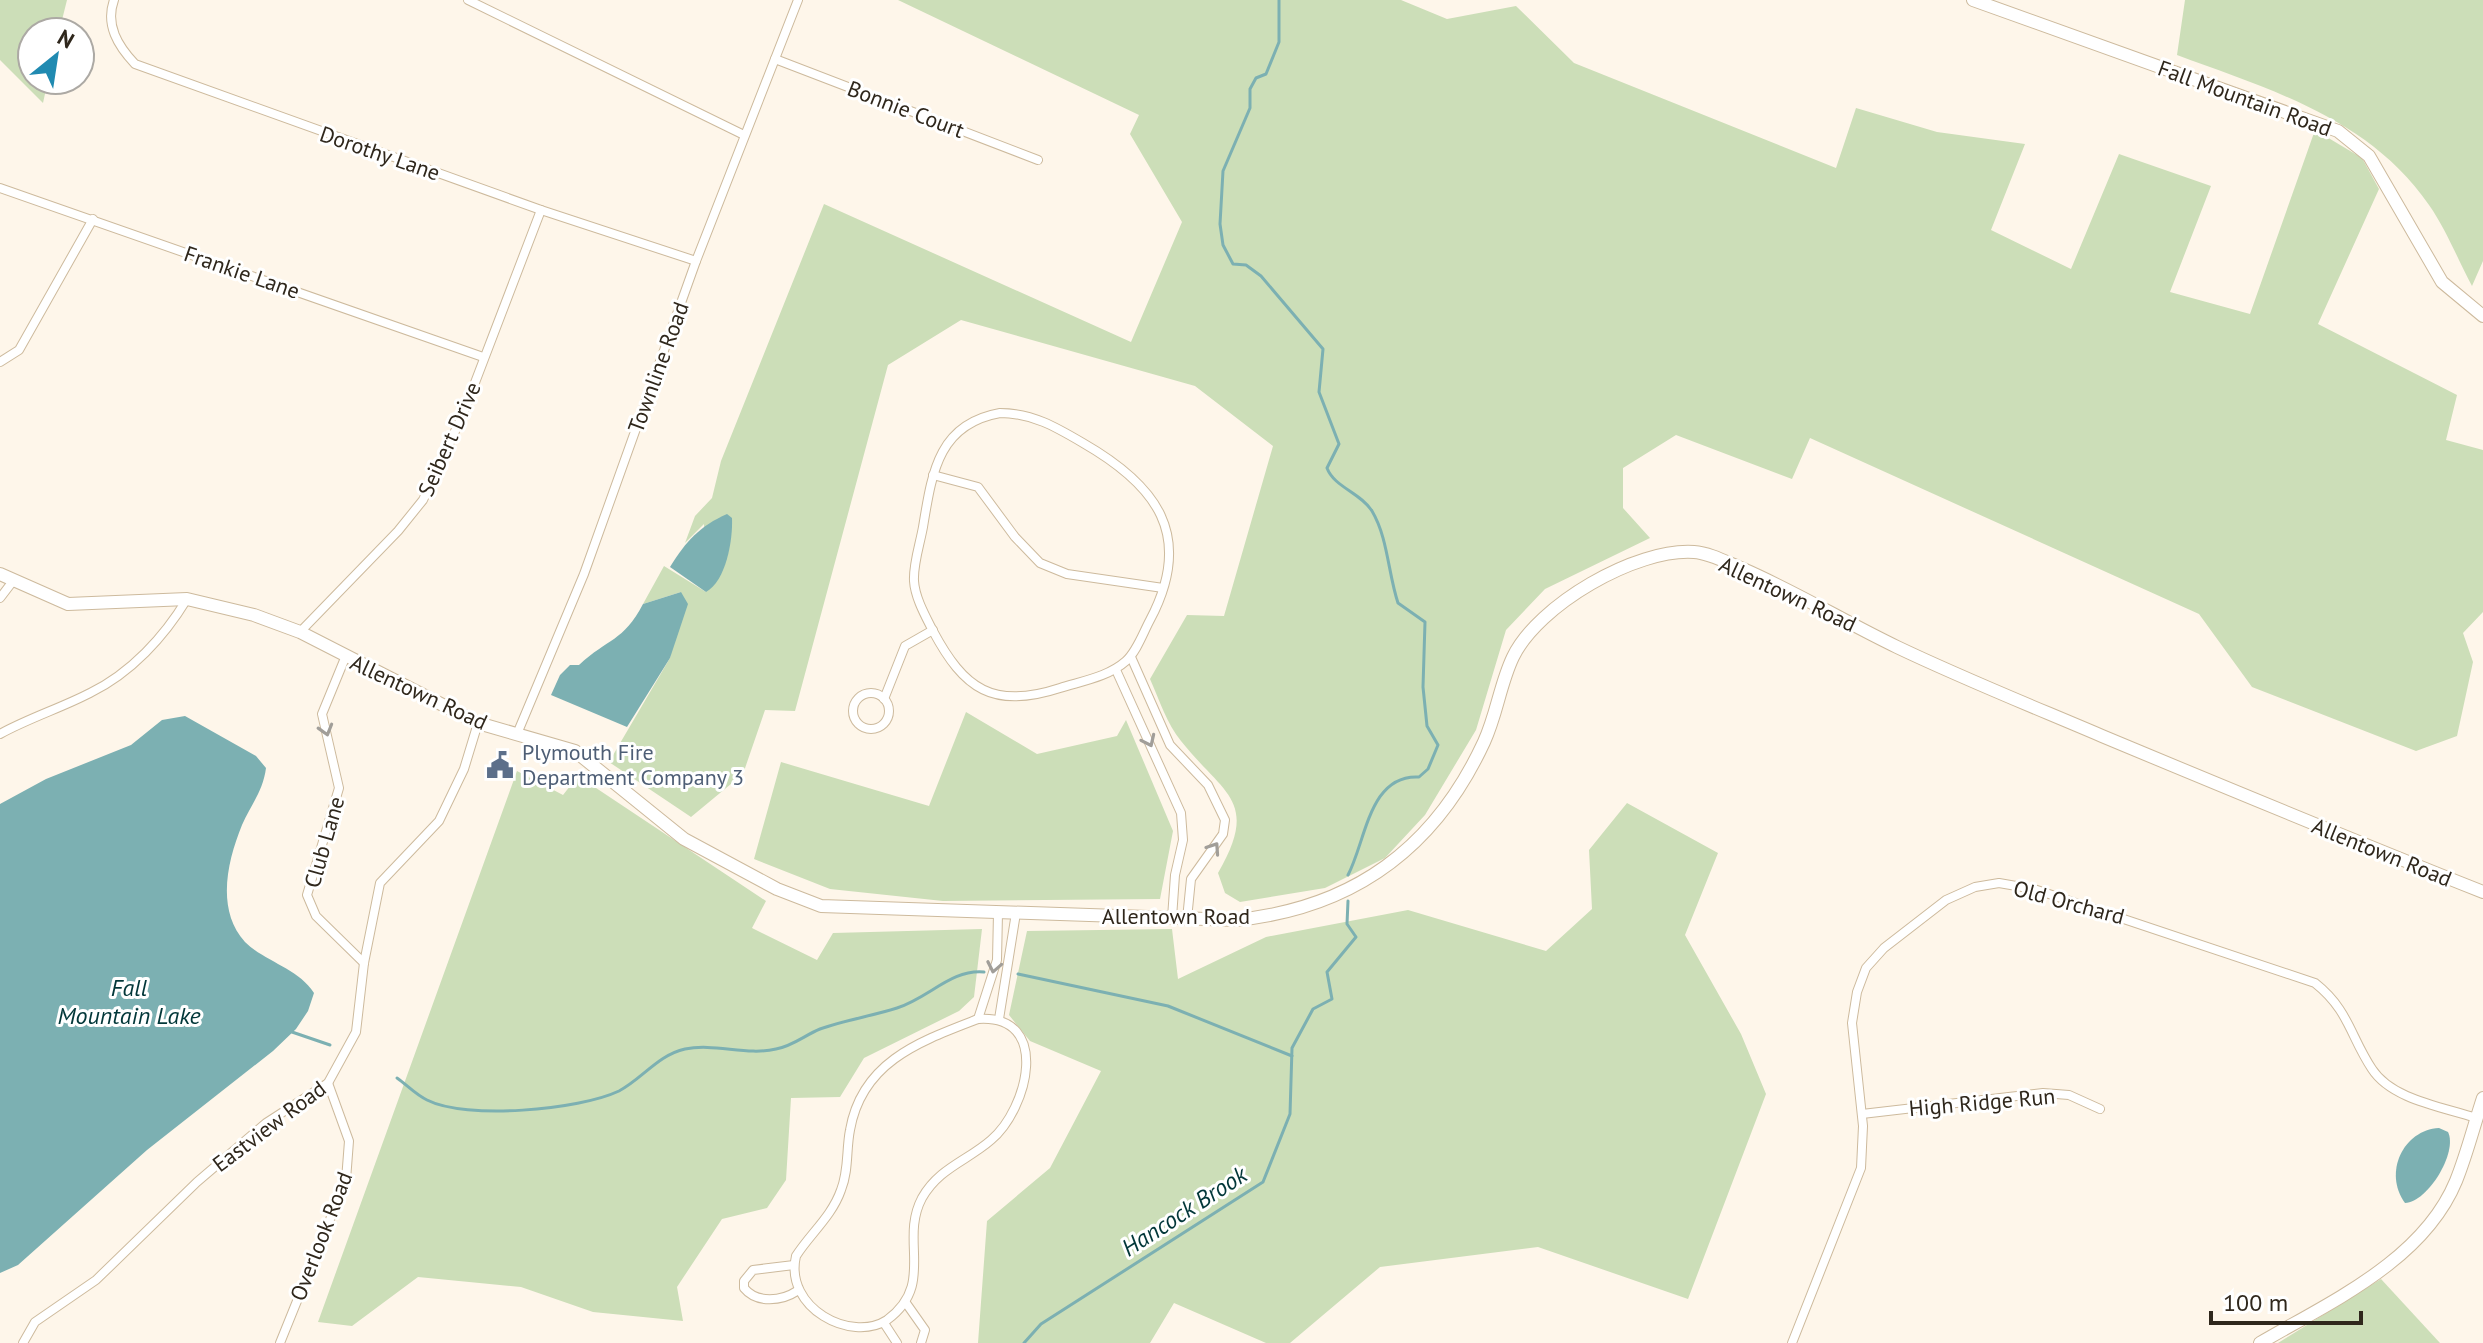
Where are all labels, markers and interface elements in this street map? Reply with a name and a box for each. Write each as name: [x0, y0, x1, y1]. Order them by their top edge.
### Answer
north arrow: [16, 16, 96, 96]
text: N: [53, 23, 79, 54]
street label: Fall Mountain Road: [2154, 54, 2336, 142]
street label: Bonnie Court: [844, 74, 969, 144]
street label: Dorothy Lane: [316, 119, 444, 187]
street label: Frankie Lane: [181, 239, 303, 305]
street label: Townline Road: [621, 298, 695, 436]
street label: Seibert Drive: [411, 377, 487, 501]
street label: Allentown Road: [1715, 550, 1861, 638]
street label: Allentown Road: [346, 648, 492, 736]
one-way arrow: [317, 723, 333, 737]
one-way arrow: [1139, 732, 1155, 747]
place label: Plymouth Fire Department Company 3: [522, 738, 744, 791]
public building icon: Plymouth Fire Department Company 3: [485, 750, 515, 780]
street label: Club Lane: [298, 793, 350, 891]
street label: Allentown Road: [2308, 811, 2456, 893]
one-way arrow: [1204, 843, 1219, 857]
street label: Old Orchard: [2010, 874, 2128, 930]
street label: Allentown Road: [1102, 902, 1250, 930]
one-way arrow: [986, 960, 1003, 974]
water label: Fall Mountain Lake: [57, 972, 201, 1031]
street label: Eastview Road: [207, 1074, 331, 1178]
street label: High Ridge Run: [1908, 1082, 2056, 1122]
water label: Hancock Brook: [1115, 1158, 1254, 1263]
street label: Overlook Road: [284, 1167, 358, 1305]
scale bar: [2211, 1275, 2361, 1325]
text: 100 m: [2223, 1287, 2288, 1318]

